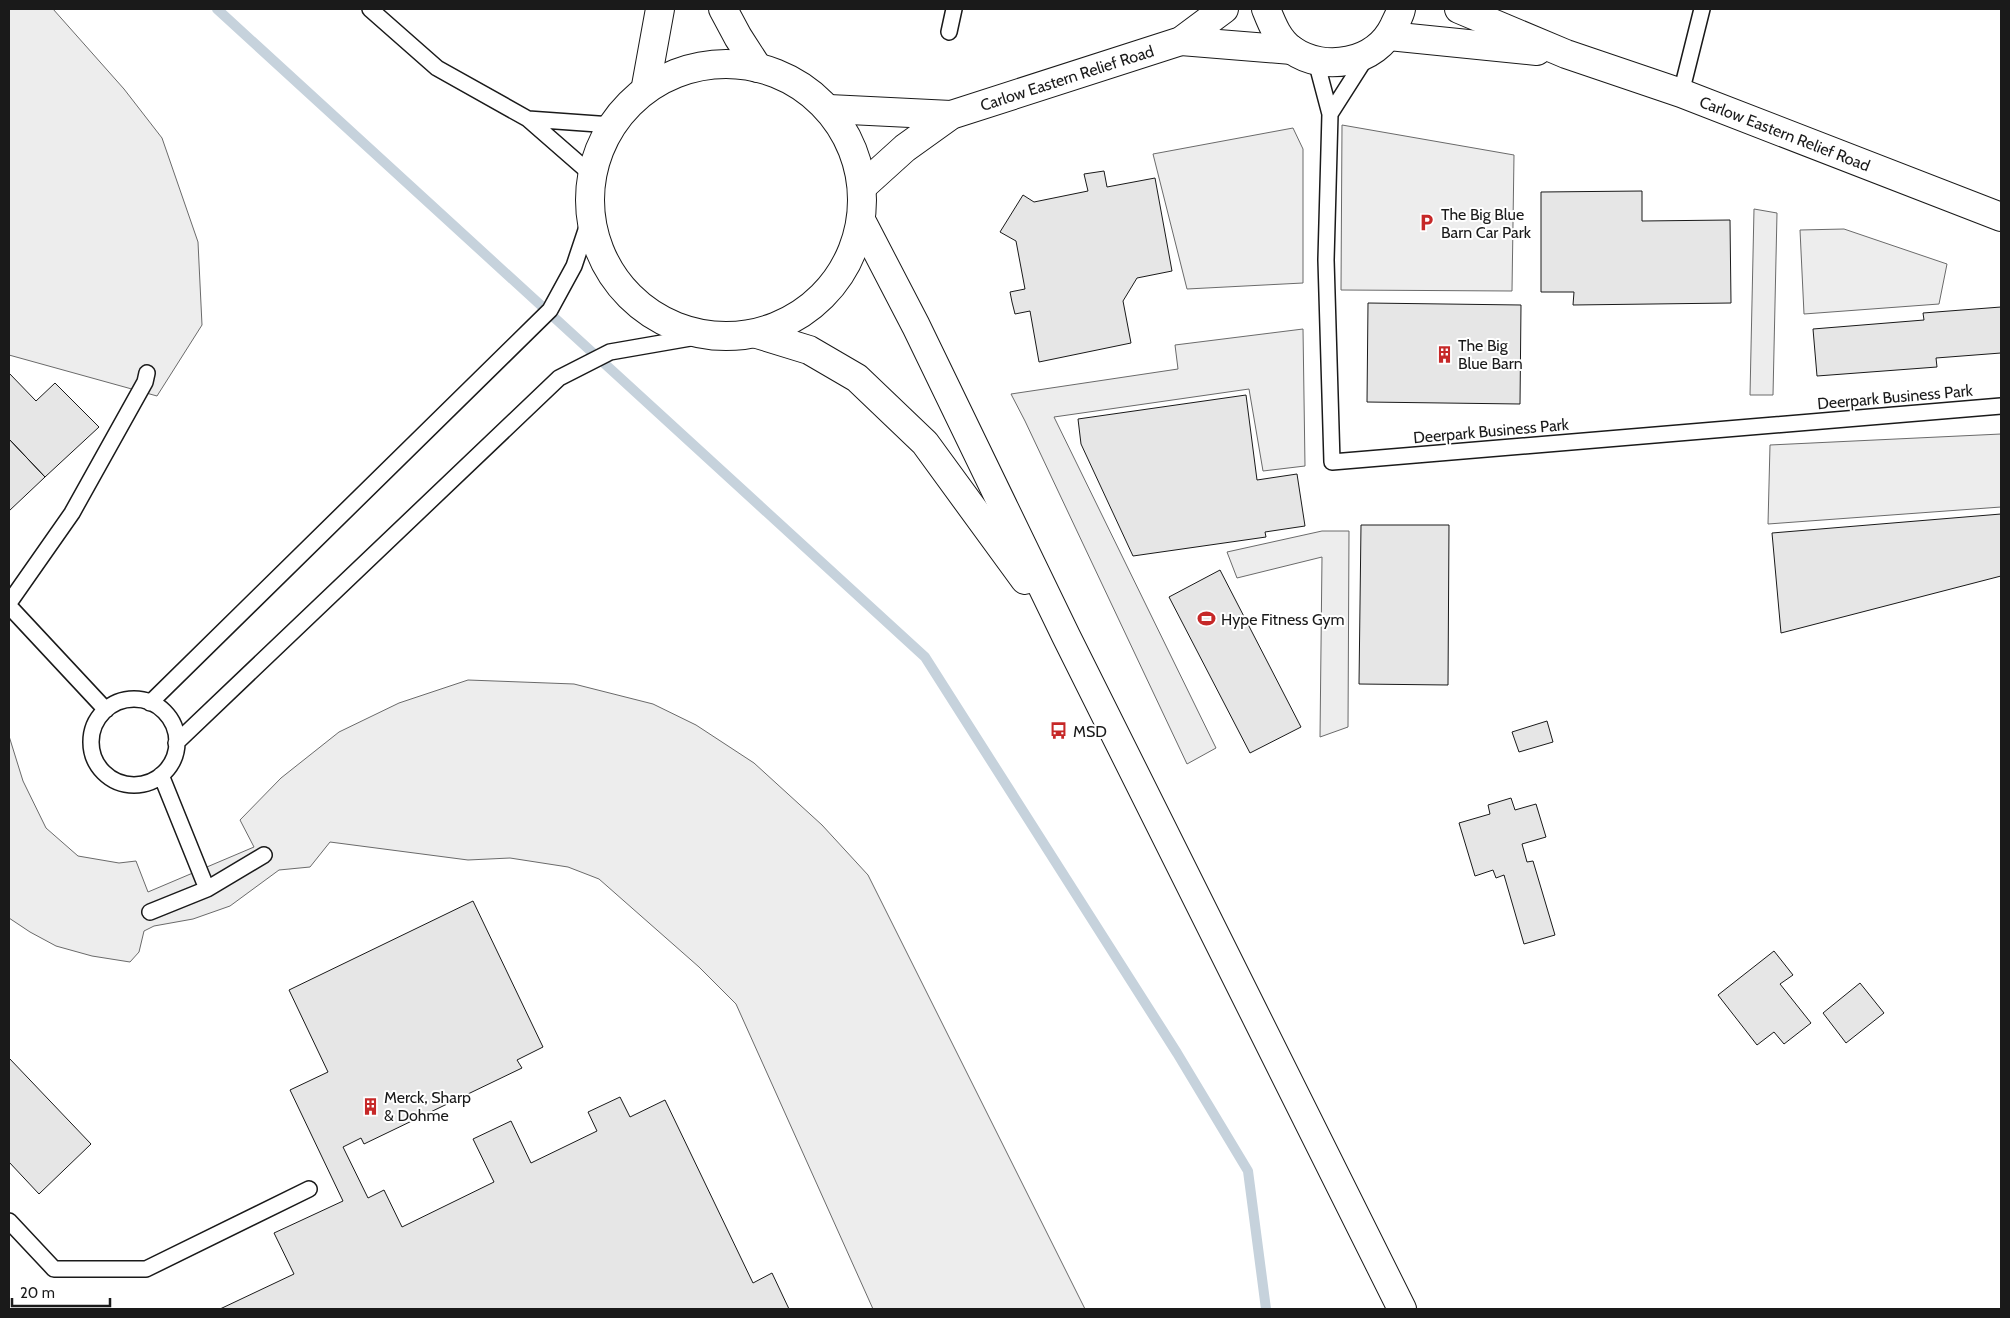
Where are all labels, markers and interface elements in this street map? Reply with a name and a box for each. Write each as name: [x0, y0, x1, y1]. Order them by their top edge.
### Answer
street label: Carlow Eastern Relief Road: [978, 41, 1156, 115]
street label: Carlow Eastern Relief Road: [1697, 92, 1873, 175]
place label: The Big Blue Barn Car Park: [1441, 205, 1532, 242]
parking icon: The Big Blue Barn Car Park: [1417, 213, 1437, 233]
place label: The Big Blue Barn: [1458, 336, 1523, 373]
building icon: The Big Blue Barn: [1434, 344, 1454, 364]
street label: Deerpark Business Park: [1816, 381, 1974, 413]
street label: Deerpark Business Park: [1412, 415, 1570, 447]
sports icon: Hype Fitness Gym: [1197, 609, 1217, 629]
place label: Hype Fitness Gym: [1221, 610, 1345, 629]
bus stop icon: MSD: [1049, 721, 1069, 741]
place label: MSD: [1073, 722, 1107, 741]
place label: Merck, Sharp & Dohme: [384, 1088, 471, 1125]
building icon: Merck, Sharp & Dohme: [360, 1096, 380, 1116]
scale bar: [12, 1276, 110, 1308]
text: 20 m: [20, 1284, 55, 1302]

